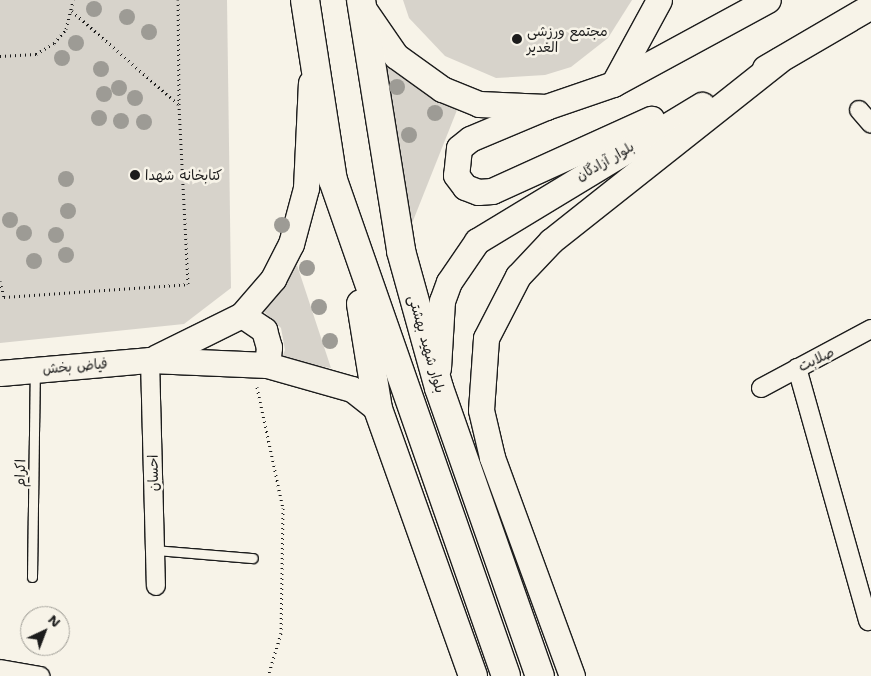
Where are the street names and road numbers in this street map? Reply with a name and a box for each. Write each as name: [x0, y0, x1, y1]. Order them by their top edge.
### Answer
street label: بلوار آزادگان: [573, 138, 637, 184]
street label: بلوار شهید بهشتی: [405, 293, 449, 395]
street label: صلابت: [795, 343, 837, 375]
street label: فیاض بخش: [42, 355, 108, 377]
street label: احسان: [144, 454, 162, 492]
street label: اکرام: [11, 459, 29, 487]

